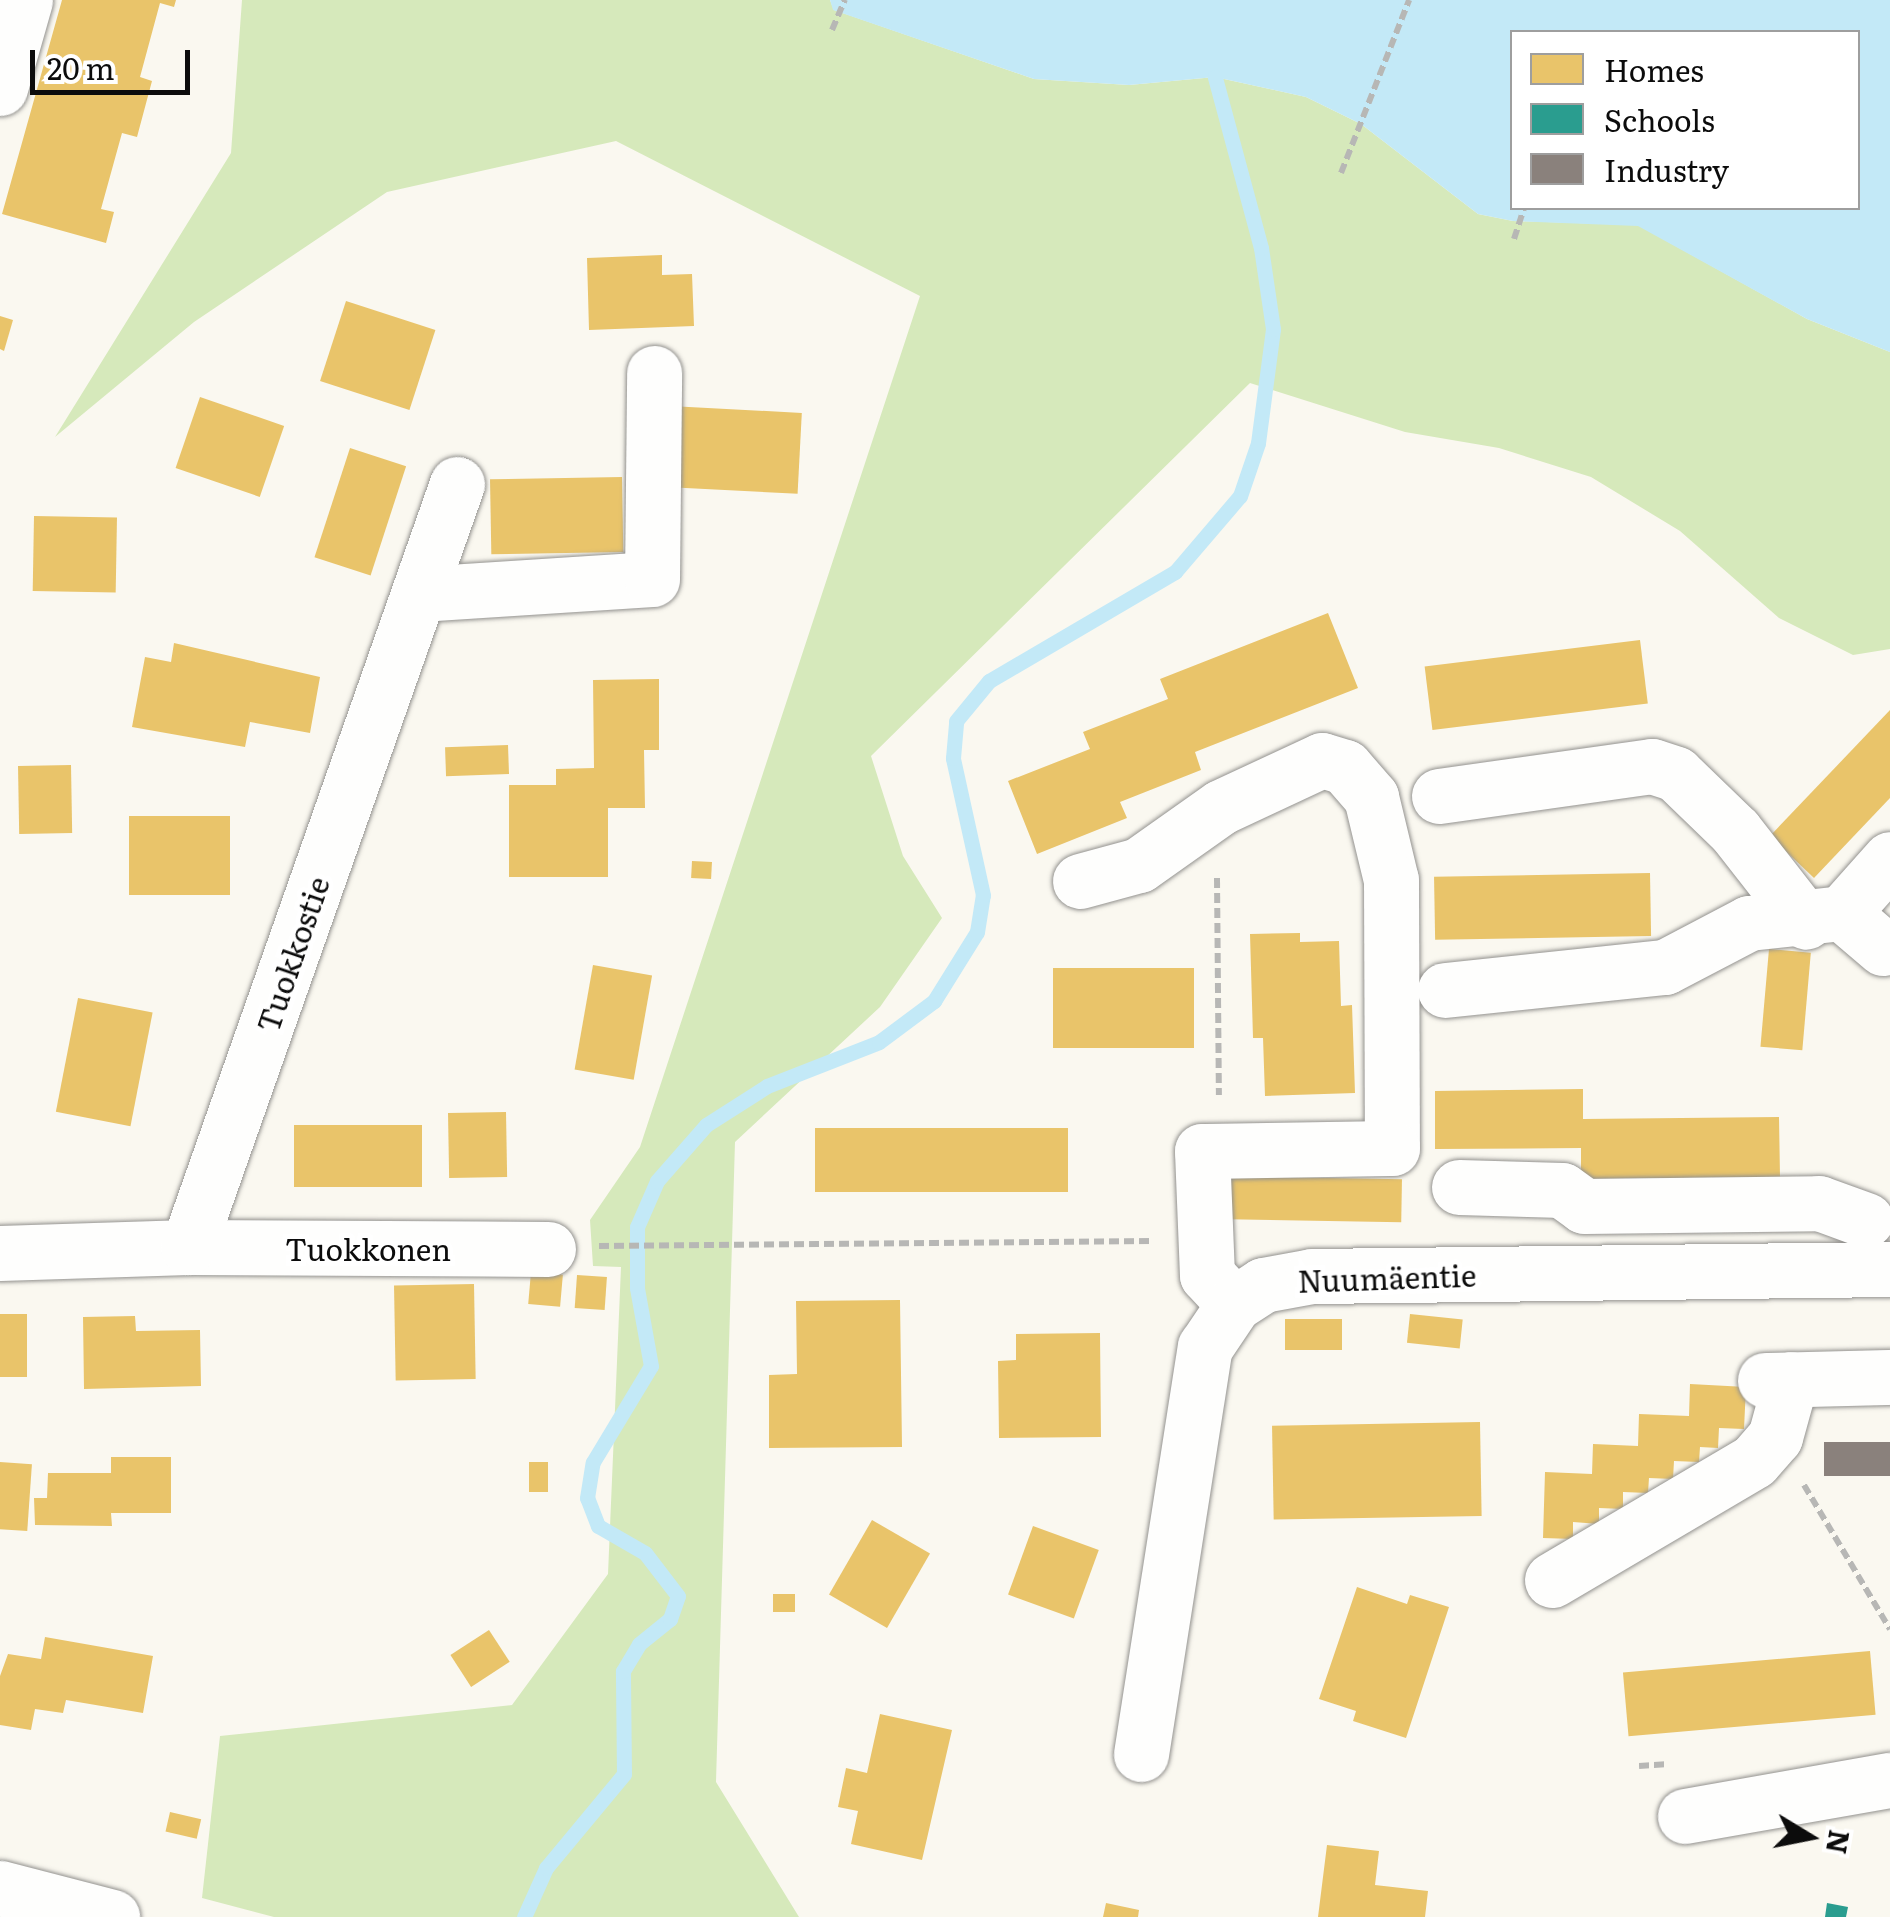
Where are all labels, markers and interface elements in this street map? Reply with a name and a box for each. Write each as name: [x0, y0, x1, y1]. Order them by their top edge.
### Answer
scale bar: [35, 30, 195, 92]
legend: [1510, 30, 1860, 210]
text: 20 m: [47, 45, 115, 89]
text: Homes: [1604, 47, 1704, 91]
text: Schools: [1604, 97, 1715, 141]
text: Industry: [1604, 147, 1729, 191]
street label: Tuokkostie: [249, 872, 335, 1036]
street label: Tuokkonen: [285, 1230, 451, 1266]
street label: Nuumäentie: [1297, 1256, 1477, 1298]
north arrow: [1760, 1787, 1860, 1887]
text: N: [1817, 1827, 1862, 1857]

